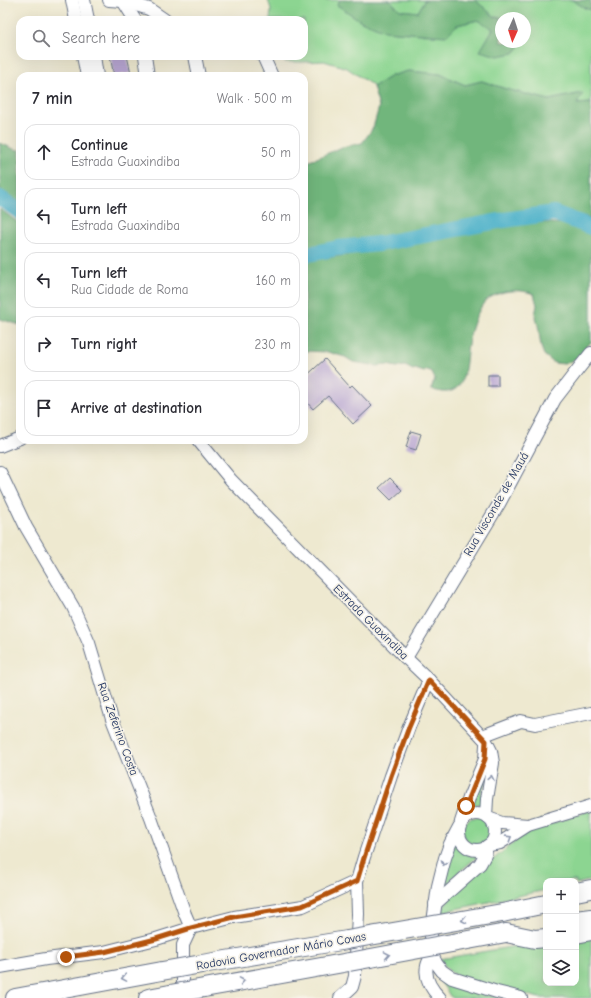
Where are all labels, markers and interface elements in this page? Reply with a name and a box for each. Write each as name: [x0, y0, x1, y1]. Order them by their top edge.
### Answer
north arrow: [495, 12, 531, 48]
search box: [16, 16, 308, 60]
icon: search: [30, 27, 52, 49]
text: Search here: [62, 29, 140, 47]
text: 7 min: [32, 89, 73, 108]
text: Walk · 500 m: [217, 91, 292, 106]
text: Continue: [71, 136, 128, 154]
icon: ahead: [33, 141, 55, 163]
text: 50 m: [261, 145, 291, 160]
text: Estrada Guaxindiba: [71, 154, 180, 169]
text: Turn left: [71, 200, 127, 218]
icon: left: [33, 205, 55, 227]
text: 60 m: [261, 209, 291, 224]
text: Estrada Guaxindiba: [71, 218, 180, 233]
text: Turn left: [71, 264, 127, 282]
icon: left: [33, 269, 55, 291]
text: 160 m: [256, 273, 291, 288]
text: Rua Cidade de Roma: [71, 282, 188, 297]
icon: right: [33, 333, 55, 355]
text: Turn right: [71, 335, 137, 353]
text: 230 m: [255, 337, 291, 352]
icon: arrive: [33, 397, 55, 419]
text: Arrive at destination: [71, 399, 202, 417]
street label: Rua Visconde de Mauá: [461, 450, 531, 558]
street label: Estrada Guaxindiba: [330, 581, 412, 663]
street label: Rua Zeferino Costa: [95, 681, 141, 777]
one-way arrow: [486, 775, 494, 781]
route start: [457, 797, 475, 815]
one-way arrow: [505, 835, 512, 842]
one-way arrow: [440, 859, 449, 866]
map controls: [543, 878, 579, 986]
button: +: [543, 878, 579, 914]
button: −: [543, 914, 579, 950]
one-way arrow: [460, 915, 467, 924]
street label: Rodovia Governador Mário Covas: [195, 929, 367, 973]
route end: [57, 948, 75, 966]
button: layers: [543, 950, 579, 986]
one-way arrow: [384, 951, 390, 959]
one-way arrow: [121, 974, 127, 982]
one-way arrow: [239, 977, 245, 986]

